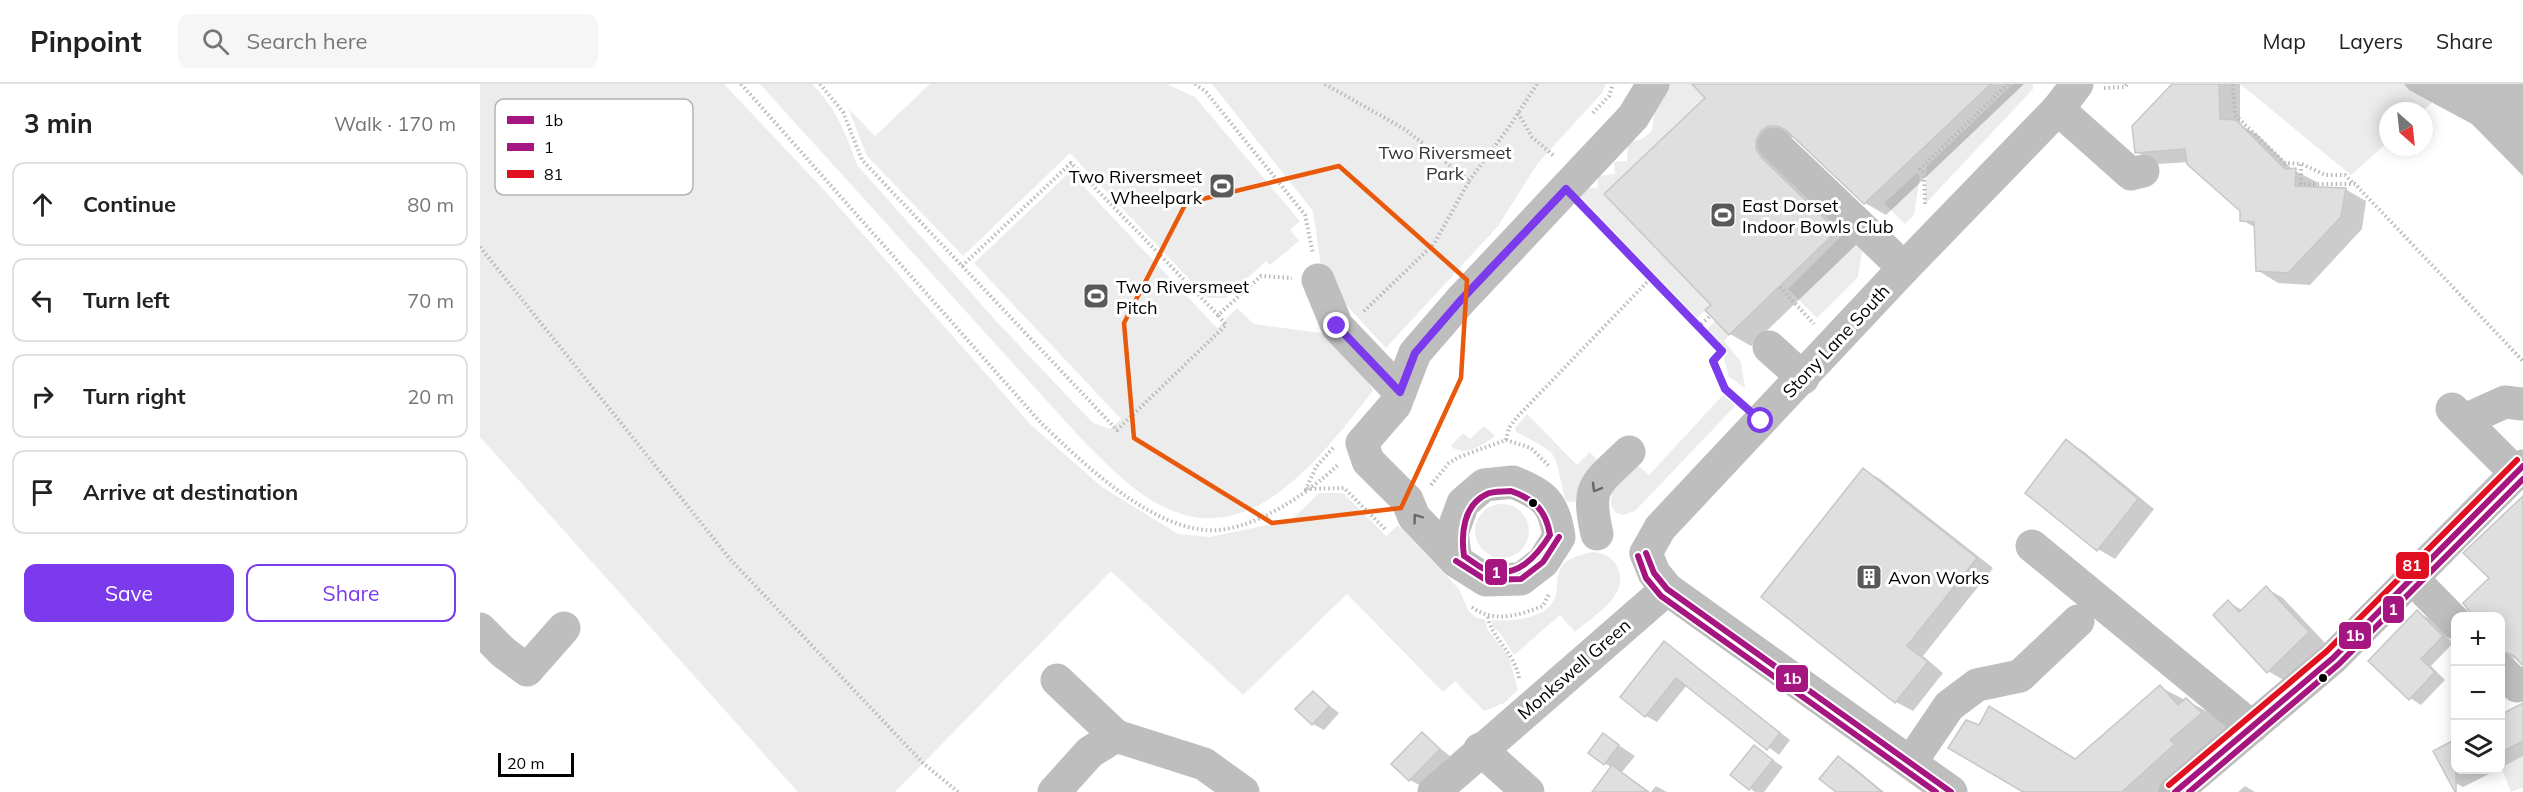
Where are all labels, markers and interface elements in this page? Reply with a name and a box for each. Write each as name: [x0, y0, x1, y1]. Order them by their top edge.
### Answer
search box: [178, 14, 598, 68]
text: Pinpoint: [30, 24, 142, 59]
icon: search: [199, 25, 232, 58]
text: Search here: [247, 27, 368, 55]
text: Map: [2263, 28, 2306, 54]
text: Layers: [2339, 28, 2403, 54]
text: Share: [2436, 28, 2493, 54]
legend: [495, 99, 693, 195]
north arrow: [2379, 102, 2433, 156]
text: 3 min: [24, 107, 93, 140]
text: 1b: [544, 110, 563, 130]
text: Walk · 170 m: [334, 111, 456, 136]
text: 1: [544, 137, 554, 157]
park label: Two Riversmeet Park: [1378, 141, 1512, 185]
text: 81: [544, 164, 563, 184]
place label: Two Riversmeet Wheelpark: [1069, 165, 1203, 209]
sports icon: Two Riversmeet Wheelpark: [1207, 171, 1237, 201]
icon: ahead: [26, 188, 59, 221]
text: Continue: [83, 190, 176, 218]
text: 80 m: [407, 192, 454, 217]
place label: East Dorset Indoor Bowls Club: [1742, 194, 1894, 238]
sports icon: East Dorset Indoor Bowls Club: [1708, 200, 1738, 230]
place label: Two Riversmeet Pitch: [1116, 275, 1249, 319]
street label: Stony Lane South: [1778, 279, 1894, 403]
sports icon: Two Riversmeet Pitch: [1081, 281, 1111, 311]
icon: left: [26, 284, 59, 317]
text: Turn left: [83, 286, 170, 314]
text: 70 m: [407, 288, 454, 313]
route end: [1323, 312, 1349, 338]
icon: right: [26, 380, 59, 413]
text: Turn right: [83, 382, 186, 410]
text: 20 m: [407, 384, 454, 409]
route start: [1747, 407, 1773, 433]
icon: arrive: [26, 476, 59, 509]
text: Arrive at destination: [83, 478, 298, 506]
one-way arrow: [1592, 482, 1604, 492]
unlabelled marker: [1527, 497, 1539, 509]
one-way arrow: [1413, 514, 1424, 525]
line badge: 81: [2395, 551, 2430, 580]
text: 81: [2402, 555, 2422, 575]
line badge: 1: [1484, 558, 1508, 586]
text: 1: [1491, 562, 1501, 582]
building icon: Avon Works: [1854, 562, 1884, 592]
button: Save: [24, 564, 234, 622]
button: Share: [246, 564, 456, 622]
place label: Avon Works: [1888, 566, 1990, 589]
line badge: 1: [2382, 595, 2405, 624]
text: 1: [2388, 599, 2398, 619]
map controls: [2451, 612, 2505, 774]
button: +: [2451, 612, 2505, 666]
street label: Monkswell Green: [1513, 614, 1635, 724]
line badge: 1b: [2338, 621, 2372, 650]
text: 1b: [2345, 625, 2365, 645]
line badge: 1b: [1775, 664, 1809, 693]
button: −: [2451, 666, 2505, 720]
text: 1b: [1782, 668, 1802, 688]
unlabelled marker: [2317, 672, 2329, 684]
button: layers: [2451, 720, 2505, 774]
scale bar: [498, 750, 574, 778]
text: 20 m: [507, 753, 544, 773]

